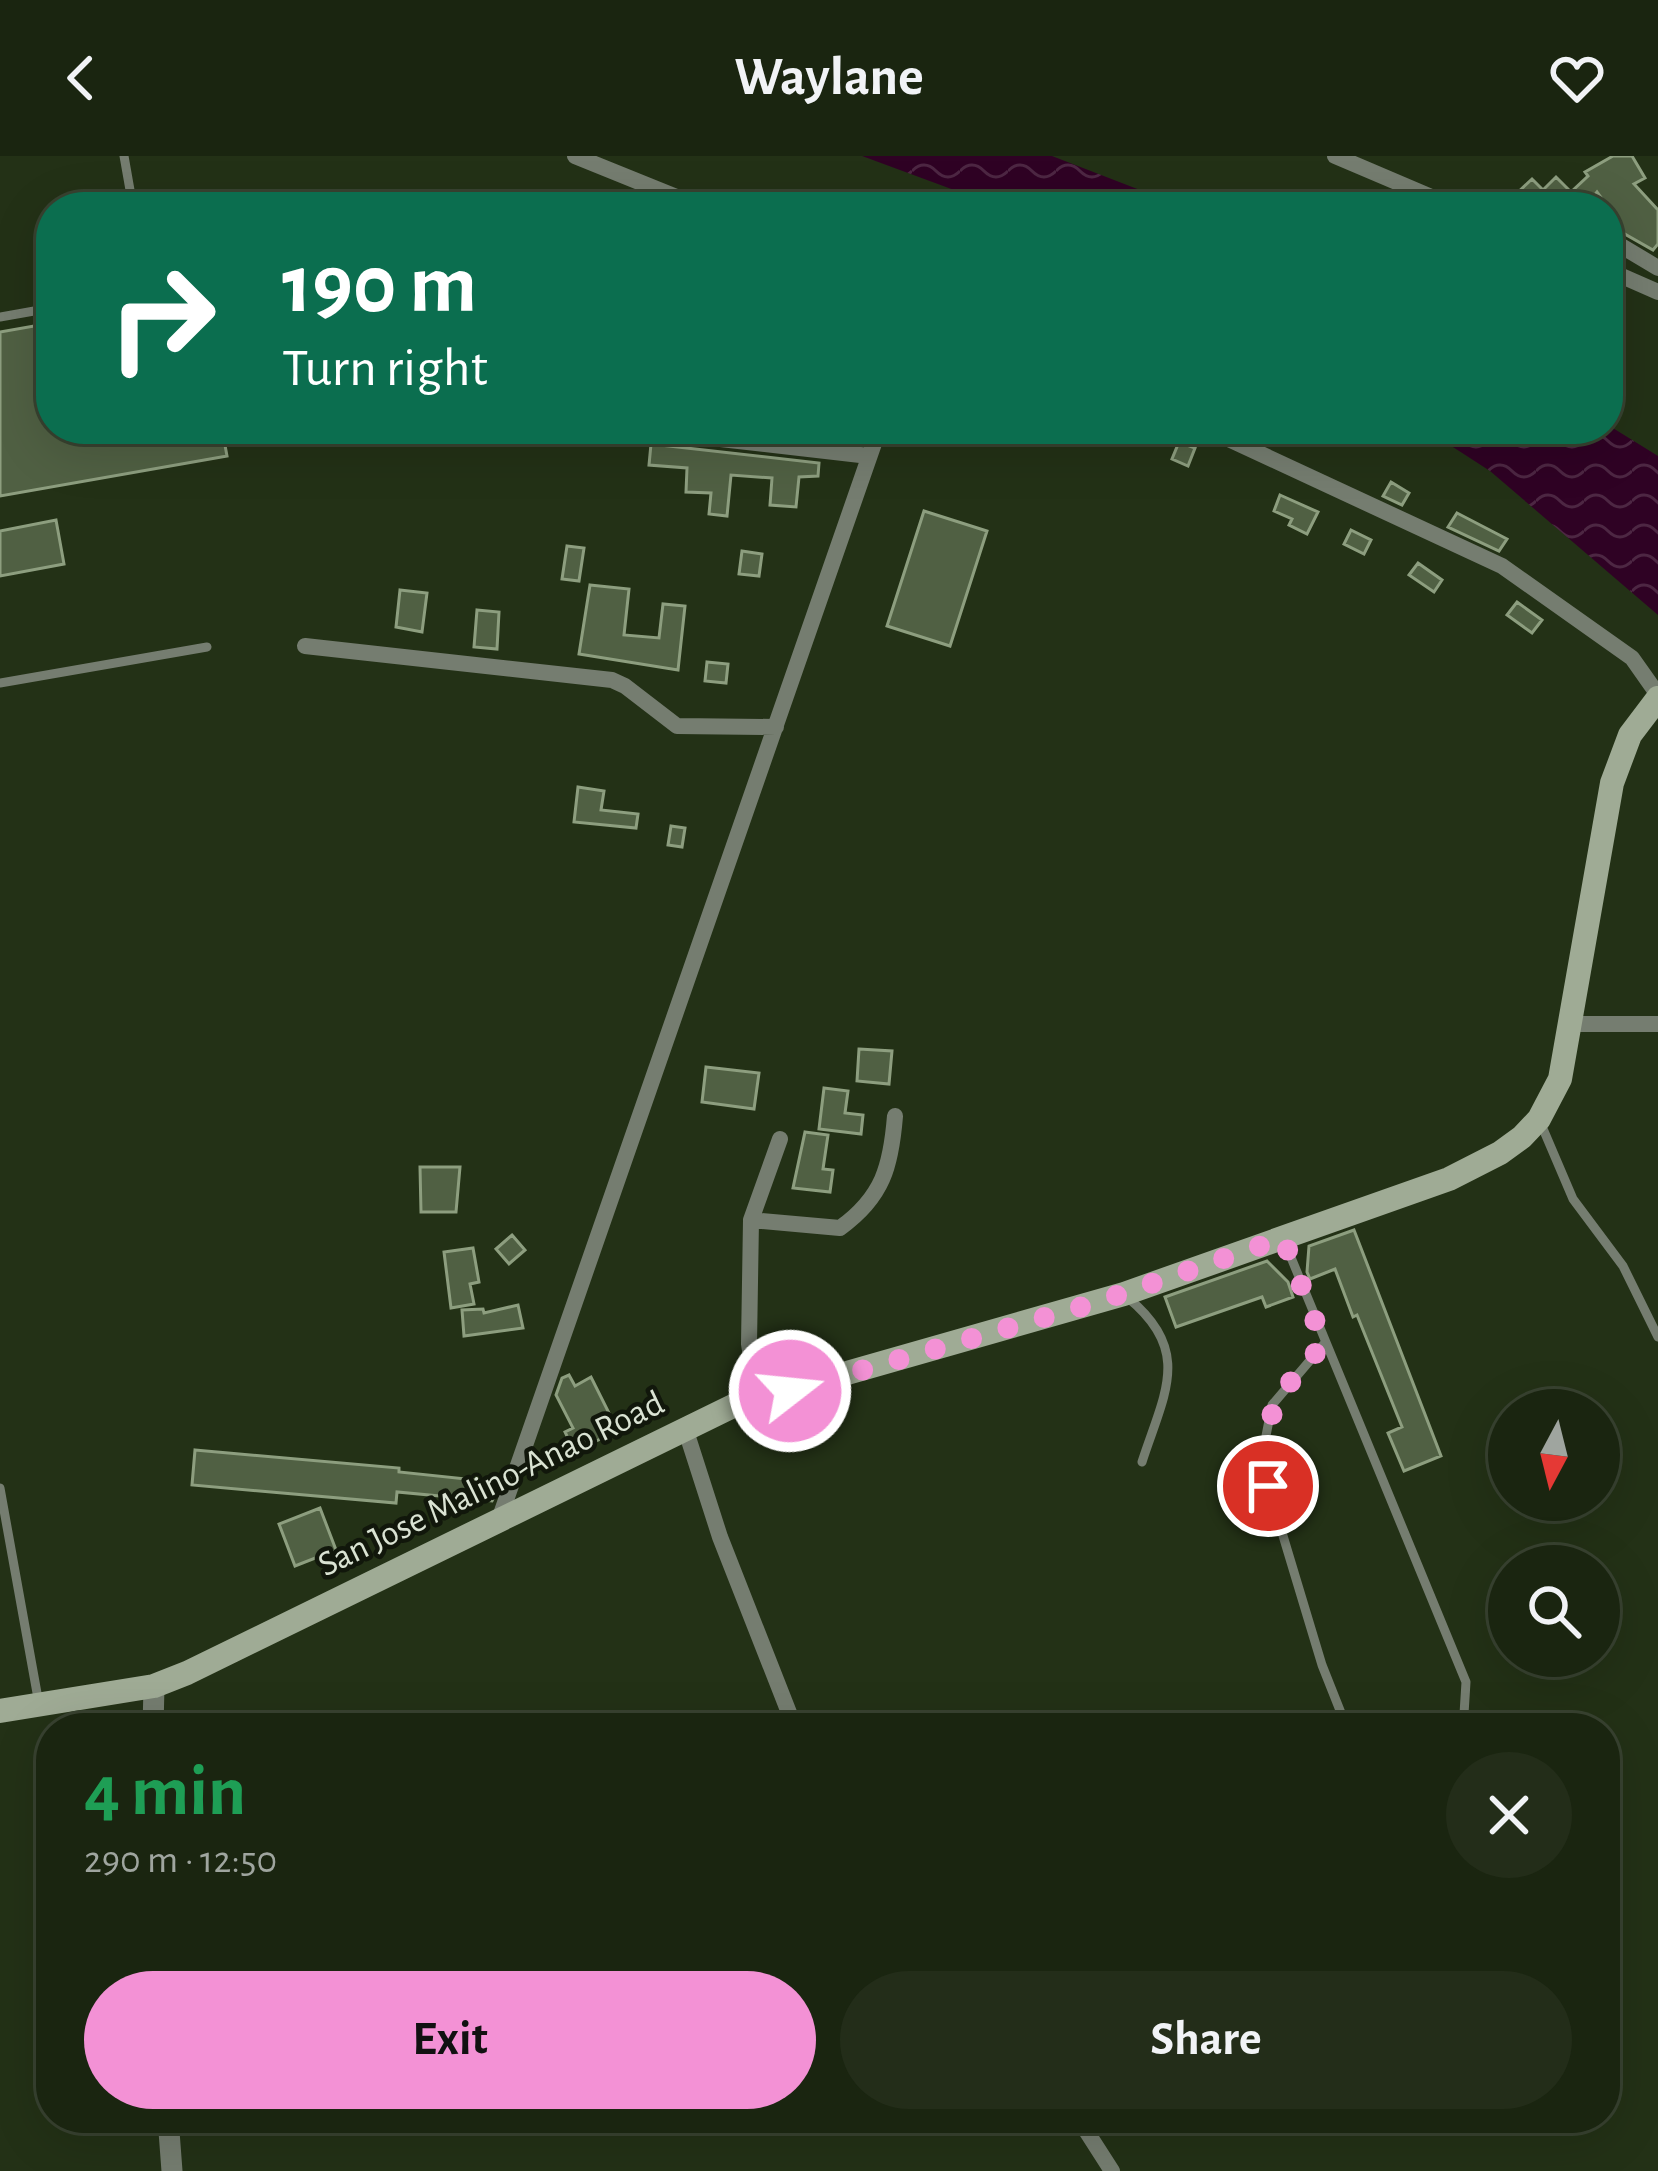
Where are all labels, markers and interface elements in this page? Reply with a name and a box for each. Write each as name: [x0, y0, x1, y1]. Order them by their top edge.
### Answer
icon: back: [48, 45, 114, 111]
icon: heart: [1544, 45, 1610, 111]
text: Waylane: [734, 51, 924, 105]
icon: right: [84, 240, 240, 396]
text: 190 m: [282, 244, 477, 328]
text: Turn right: [282, 342, 488, 396]
position arrow: [727, 1328, 853, 1454]
street label: San Jose Malino-Anao Road: [312, 1385, 670, 1583]
north arrow: [1488, 1389, 1620, 1521]
map controls: [1488, 1389, 1620, 1677]
pin: [1217, 1435, 1319, 1537]
icon: arrive: [1235, 1453, 1301, 1519]
button: search: [1488, 1545, 1620, 1677]
button: close: [1446, 1752, 1572, 1878]
text: 4 min: [84, 1756, 246, 1828]
text: 290 m · 12:50: [84, 1841, 277, 1880]
button: Exit: [84, 1971, 816, 2109]
button: Share: [840, 1971, 1572, 2109]

